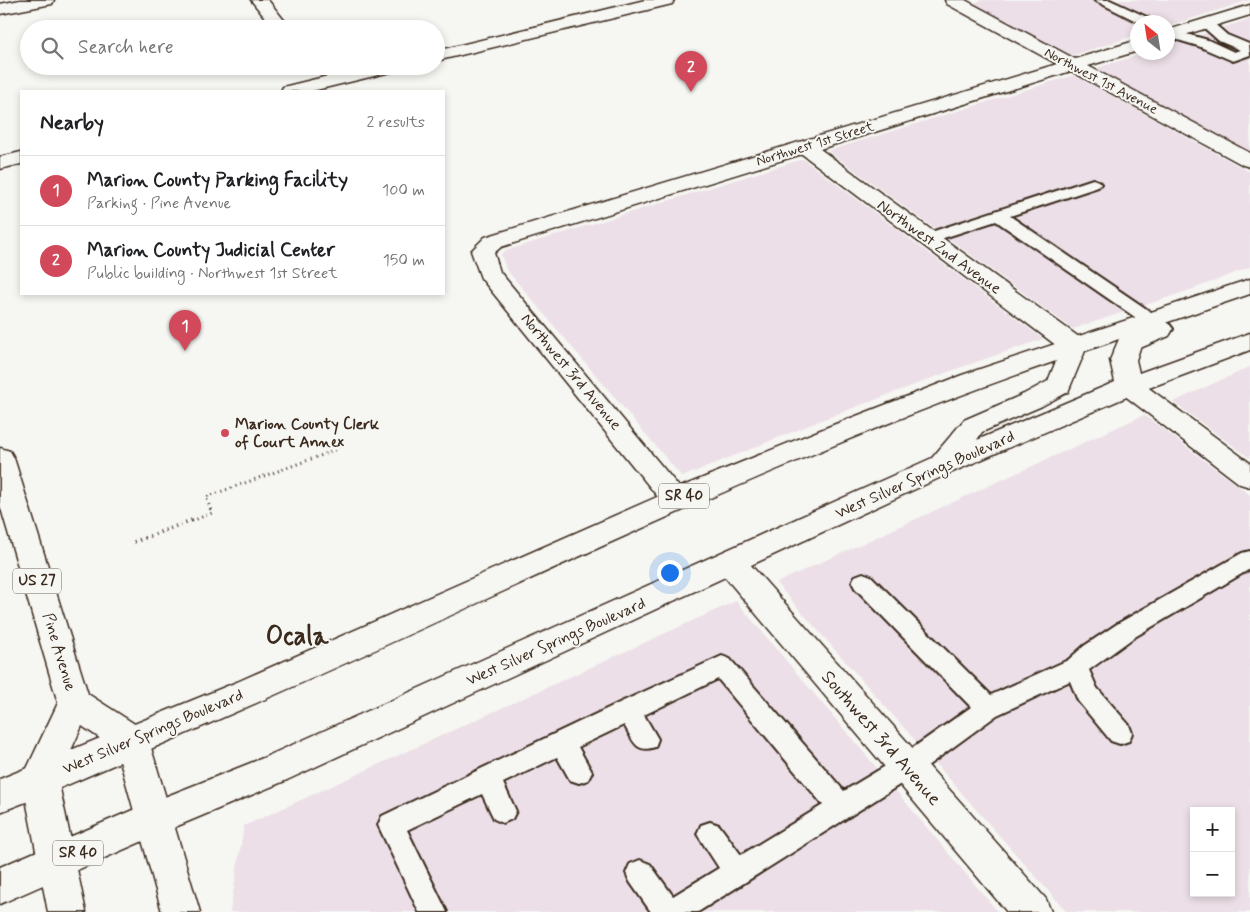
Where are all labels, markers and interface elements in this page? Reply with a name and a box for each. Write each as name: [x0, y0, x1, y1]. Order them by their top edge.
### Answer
north arrow: [1130, 15, 1175, 60]
search box: [20, 20, 445, 75]
icon: search: [38, 34, 66, 62]
text: Search here: [78, 35, 174, 60]
street label: Northwest 1st Avenue: [1041, 43, 1161, 119]
pin: 2: [675, 51, 707, 92]
text: Nearby: [40, 109, 104, 137]
text: 2 results: [367, 112, 425, 133]
street label: Northwest 1st Street: [754, 117, 877, 170]
text: Marion County Parking Facility: [87, 168, 348, 193]
text: 1: [52, 180, 60, 201]
text: 100 m: [382, 180, 425, 201]
text: Parking · Pine Avenue: [87, 193, 231, 214]
street label: Northwest 2nd Avenue: [873, 195, 1005, 299]
text: Marion County Judicial Center: [87, 238, 335, 263]
text: 2: [52, 250, 60, 271]
text: 150 m: [383, 250, 425, 271]
text: Public building · Northwest 1st Street: [87, 263, 338, 284]
street label: Northwest 3rd Avenue: [516, 309, 626, 435]
pin: 1: [169, 310, 201, 351]
place label: Marion County Clerk of Court Annex: [235, 414, 380, 453]
street label: West Silver Springs Boulevard: [832, 426, 1018, 525]
marker: Marion County Clerk of Court Annex: [219, 427, 231, 439]
road number: SR 40: [659, 484, 709, 508]
your location: [657, 560, 683, 586]
road number: US 27: [13, 568, 61, 594]
street label: West Silver Springs Boulevard: [463, 593, 649, 692]
street label: Pine Avenue: [37, 610, 81, 694]
district label: Ocala: [266, 620, 330, 654]
street label: Southwest 3rd Avenue: [815, 665, 947, 811]
street label: West Silver Springs Boulevard: [60, 684, 247, 781]
map controls: [1190, 807, 1235, 897]
button: +: [1190, 807, 1235, 852]
road number: SR 40: [53, 840, 103, 866]
button: −: [1190, 852, 1235, 897]

